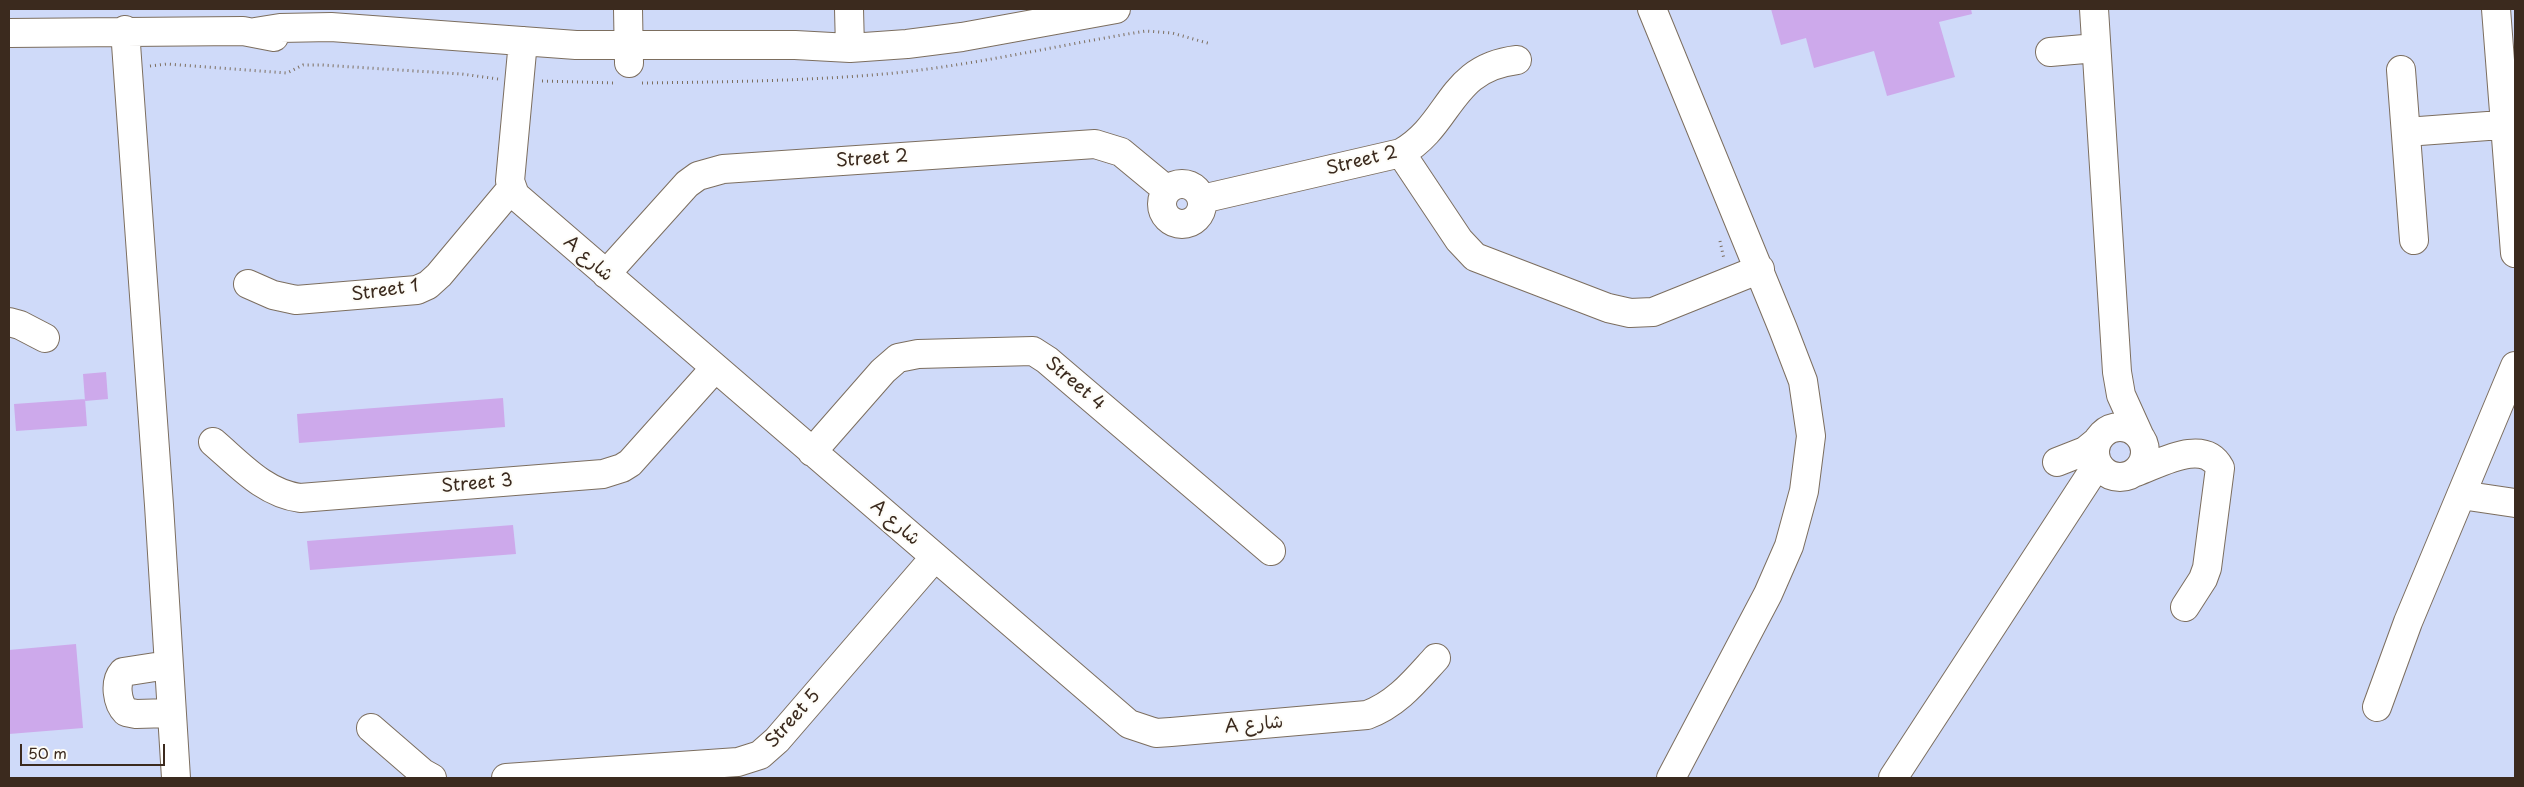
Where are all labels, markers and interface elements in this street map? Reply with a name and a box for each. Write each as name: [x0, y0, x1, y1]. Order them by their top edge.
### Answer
street label: Street 2: [1324, 142, 1400, 180]
street label: Street 2: [835, 146, 909, 172]
street label: A شارع: [559, 232, 617, 286]
street label: Street 1: [350, 276, 420, 306]
street label: Street 4: [1041, 353, 1109, 415]
street label: Street 3: [440, 470, 514, 498]
street label: A شارع: [866, 496, 924, 550]
street label: Street 5: [761, 685, 825, 753]
street label: A شارع: [1224, 712, 1284, 738]
scale bar: [22, 734, 168, 766]
text: 50 m: [28, 741, 67, 764]

